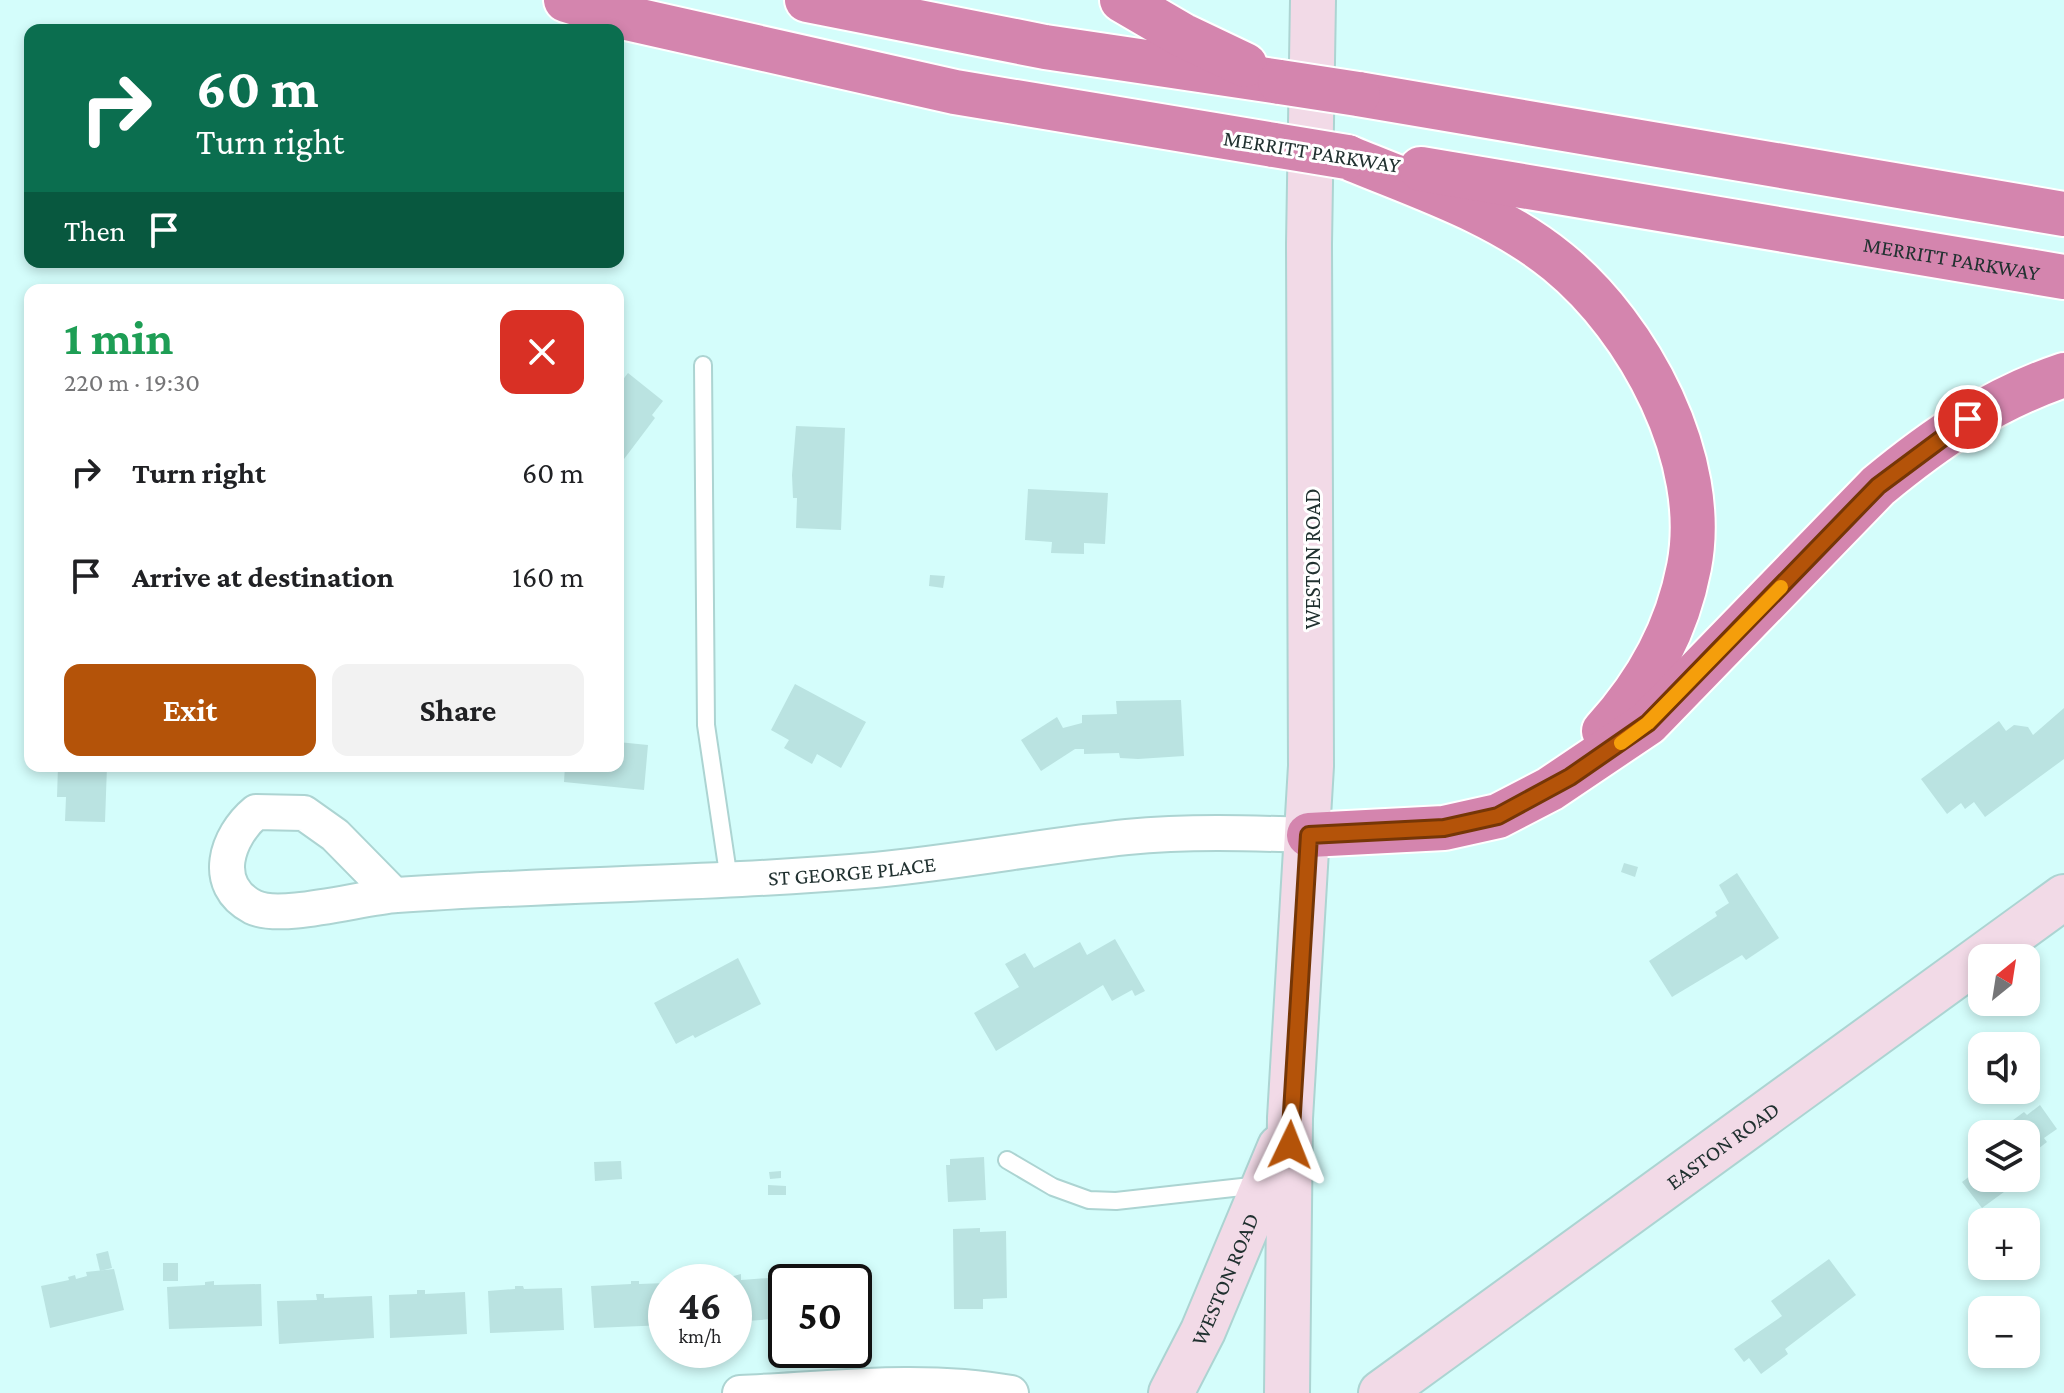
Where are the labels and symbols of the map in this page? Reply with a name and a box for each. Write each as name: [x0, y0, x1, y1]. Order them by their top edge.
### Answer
street label: MERRITT PARKWAY: [1222, 125, 1402, 178]
street label: MERRITT PARKWAY: [1861, 231, 2042, 286]
pin: [1934, 385, 2002, 453]
street label: WESTON ROAD: [1300, 488, 1325, 630]
street label: ST GEORGE PLACE: [767, 851, 937, 891]
north arrow: [1968, 944, 2040, 1016]
street label: EASTON ROAD: [1661, 1096, 1784, 1195]
position arrow: [1248, 1103, 1332, 1187]
street label: WESTON ROAD: [1186, 1209, 1264, 1350]
speed limit sign: 50: [768, 1264, 872, 1368]

